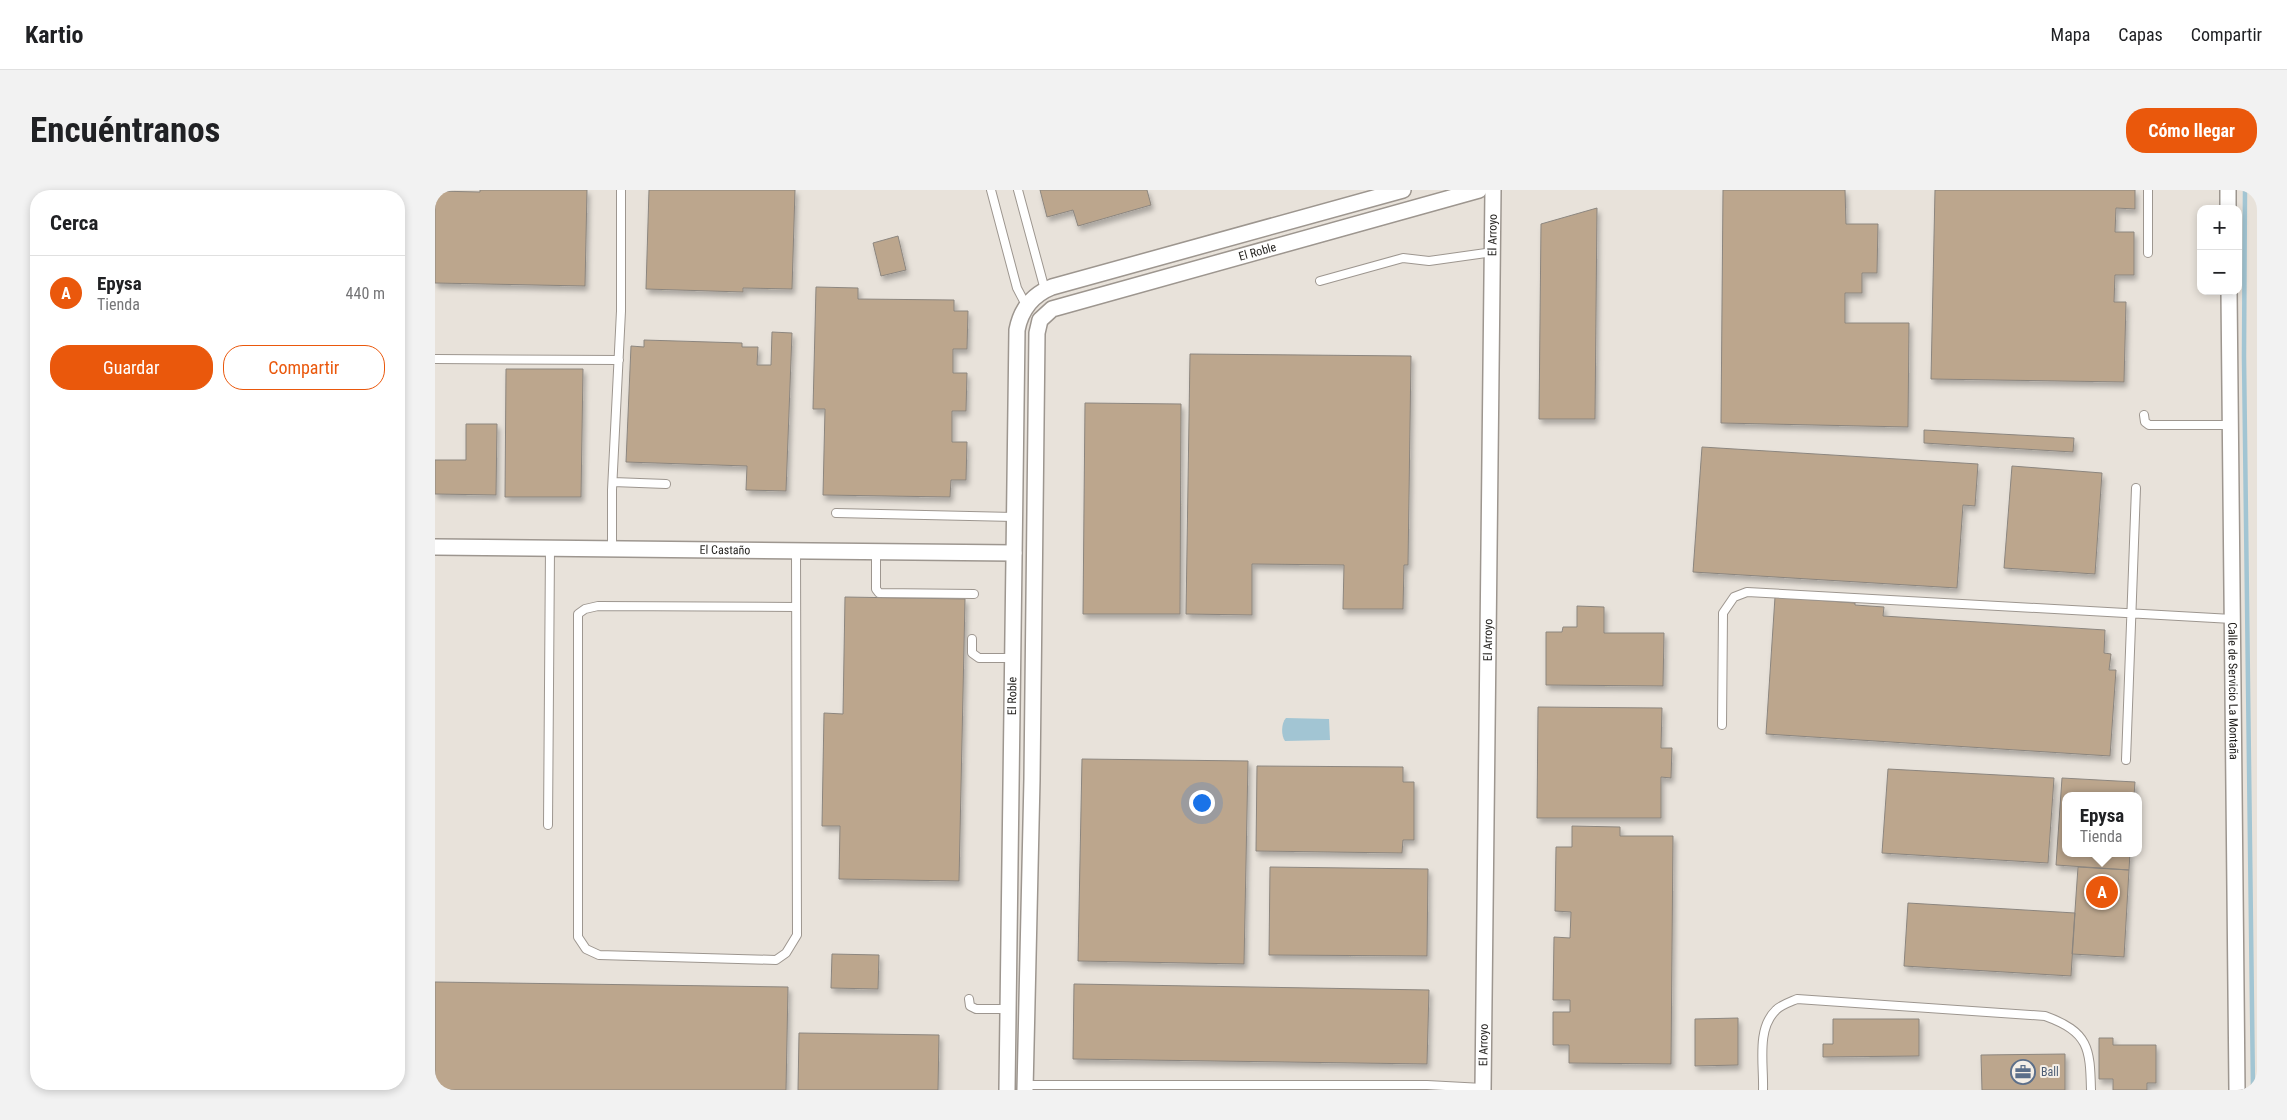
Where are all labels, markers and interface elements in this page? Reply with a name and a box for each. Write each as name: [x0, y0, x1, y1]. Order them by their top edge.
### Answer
text: Kartio: [25, 21, 83, 49]
text: Mapa: [2051, 24, 2090, 45]
text: Capas: [2118, 24, 2163, 45]
text: Compartir: [2191, 24, 2262, 45]
button: Cómo llegar: [2126, 108, 2257, 153]
text: Encuéntranos: [30, 110, 221, 151]
map controls: [2197, 205, 2242, 295]
button: +: [2197, 205, 2242, 250]
text: Cerca: [50, 211, 98, 235]
street label: El Arroyo: [1485, 214, 1500, 256]
street label: El Roble: [1237, 240, 1278, 264]
button: −: [2197, 250, 2242, 295]
text: Epysa: [97, 272, 142, 295]
text: A: [61, 284, 71, 303]
text: 440 m: [346, 284, 385, 303]
text: Tienda: [97, 295, 140, 314]
button: Guardar: [50, 345, 213, 390]
button: Compartir: [223, 345, 385, 390]
street label: El Castaño: [700, 543, 750, 557]
street label: El Arroyo: [1481, 619, 1495, 661]
street label: Calle de Servicio La Montaña: [2225, 622, 2241, 760]
street label: El Roble: [1005, 676, 1019, 715]
your location: [1189, 790, 1215, 816]
popup: [2062, 792, 2142, 857]
text: Epysa: [2080, 804, 2124, 827]
text: Tienda: [2080, 827, 2123, 846]
pin: A: [2086, 873, 2118, 911]
street label: El Arroyo: [1476, 1024, 1491, 1066]
office icon: Ball: [2010, 1059, 2036, 1085]
place label: Ball: [2041, 1065, 2059, 1079]

